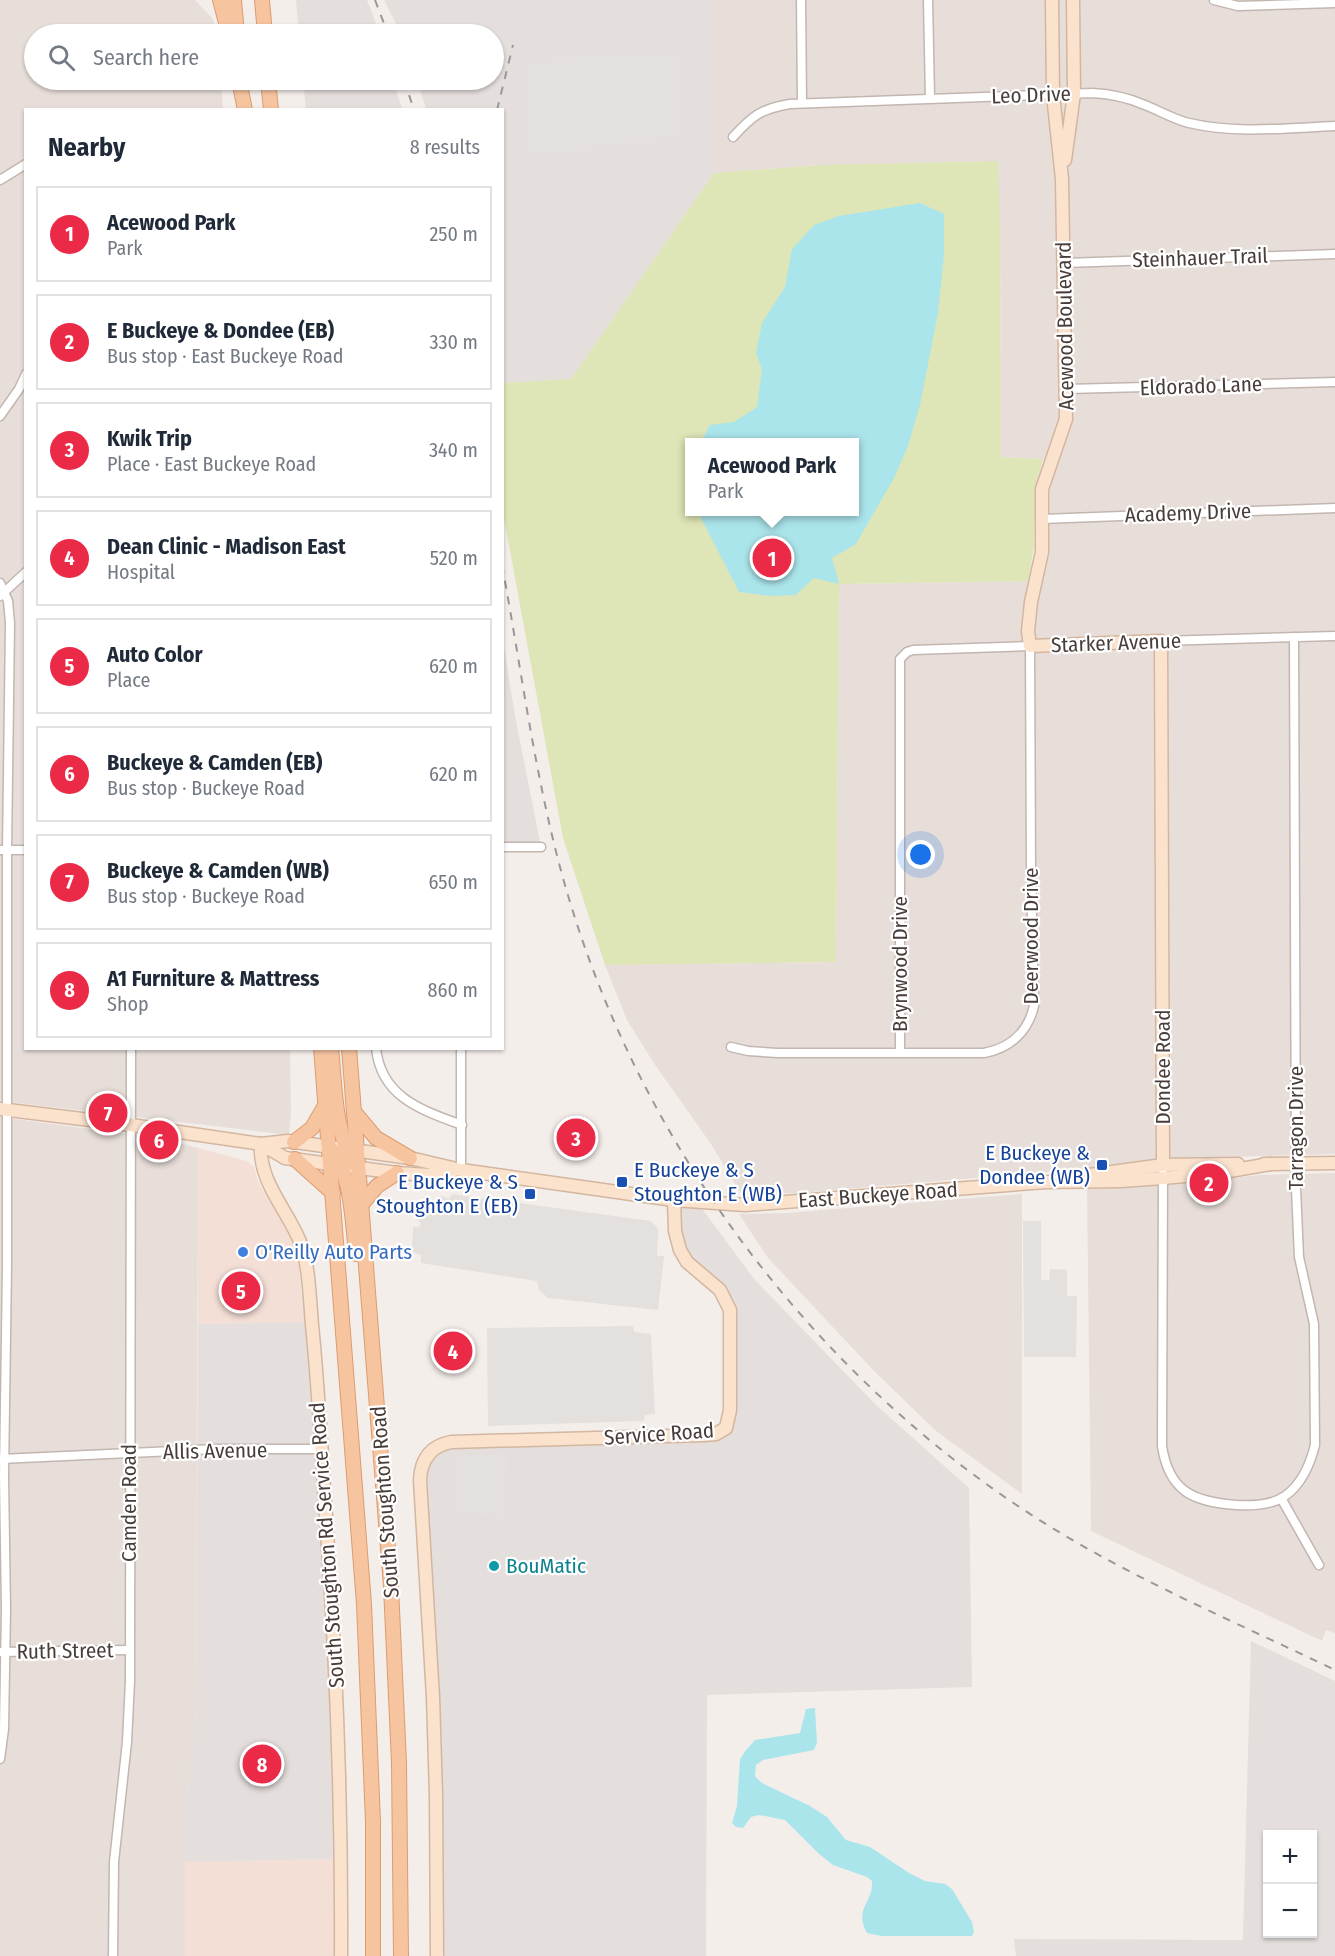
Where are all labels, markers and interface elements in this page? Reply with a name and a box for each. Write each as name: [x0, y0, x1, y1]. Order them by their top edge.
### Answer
search box: [24, 24, 504, 90]
icon: search: [45, 41, 78, 74]
text: Search here: [93, 44, 199, 71]
street label: Leo Drive: [991, 81, 1071, 109]
text: Nearby: [48, 132, 125, 163]
text: 8 results: [410, 135, 480, 159]
text: Acewood Park: [107, 209, 236, 236]
text: 1: [65, 222, 74, 246]
text: 250 m: [430, 222, 478, 246]
text: Park: [107, 236, 143, 260]
street label: Acewood Boulevard: [1051, 241, 1079, 411]
street label: Steinhauer Trail: [1132, 243, 1269, 273]
text: E Buckeye & Dondee (EB): [107, 317, 334, 344]
text: 2: [65, 330, 74, 354]
text: 330 m: [429, 330, 478, 354]
text: Bus stop · East Buckeye Road: [107, 344, 344, 368]
street label: Eldorado Lane: [1139, 371, 1263, 401]
text: Kwik Trip: [107, 425, 192, 452]
text: 3: [65, 438, 74, 462]
text: 340 m: [429, 438, 478, 462]
popup: [685, 438, 859, 516]
text: Place · East Buckeye Road: [107, 452, 316, 476]
text: Acewood Park: [708, 452, 836, 479]
text: Park: [708, 479, 743, 503]
street label: Academy Drive: [1124, 498, 1252, 528]
text: Dean Clinic - Madison East: [107, 533, 346, 560]
pin: 1: [752, 536, 792, 580]
text: 4: [64, 546, 75, 570]
text: 520 m: [430, 546, 478, 570]
text: Hospital: [107, 560, 175, 584]
street label: Starker Avenue: [1051, 628, 1181, 658]
text: Auto Color: [107, 641, 203, 668]
text: 5: [65, 654, 74, 678]
text: 620 m: [429, 654, 478, 678]
text: Place: [107, 668, 150, 692]
text: Buckeye & Camden (EB): [107, 749, 322, 776]
text: 6: [64, 762, 75, 786]
text: 620 m: [429, 762, 478, 786]
text: Bus stop · Buckeye Road: [107, 776, 305, 800]
your location: [906, 840, 935, 869]
text: Buckeye & Camden (WB): [107, 857, 329, 884]
street label: Deerwood Drive: [1018, 868, 1044, 1004]
text: 7: [65, 870, 74, 894]
text: 650 m: [429, 870, 478, 894]
text: Bus stop · Buckeye Road: [107, 884, 305, 908]
street label: Brynwood Drive: [887, 896, 913, 1032]
text: A1 Furniture & Mattress: [107, 965, 319, 992]
text: 8: [64, 978, 75, 1002]
text: 860 m: [428, 978, 478, 1002]
text: Shop: [107, 992, 149, 1016]
street label: Dondee Road: [1150, 1010, 1176, 1124]
street label: Tarragon Drive: [1283, 1066, 1309, 1190]
pin: 7: [88, 1090, 128, 1136]
pin: 3: [556, 1116, 596, 1160]
pin: 6: [140, 1118, 178, 1162]
place label: E Buckeye & Dondee (WB): [979, 1140, 1090, 1190]
place label: E Buckeye & S Stoughton E (WB): [634, 1157, 782, 1207]
marker: E Buckeye & Dondee (WB): [1095, 1158, 1109, 1172]
pin: 2: [1190, 1160, 1228, 1206]
place label: E Buckeye & S Stoughton E (EB): [376, 1169, 518, 1219]
marker: E Buckeye & S Stoughton E (WB): [615, 1175, 629, 1189]
street label: East Buckeye Road: [797, 1176, 959, 1214]
marker: E Buckeye & S Stoughton E (EB): [523, 1187, 537, 1201]
place label: O'Reilly Auto Parts: [255, 1239, 412, 1265]
marker: O'Reilly Auto Parts: [236, 1245, 250, 1259]
pin: 5: [222, 1268, 260, 1314]
pin: 4: [434, 1328, 472, 1374]
street label: South Stoughton Rd Service Road: [304, 1401, 350, 1689]
street label: South Stoughton Road: [365, 1405, 405, 1599]
street label: Service Road: [603, 1417, 715, 1451]
street label: Allis Avenue: [163, 1437, 267, 1465]
street label: Camden Road: [116, 1444, 142, 1562]
place label: BouMatic: [506, 1553, 586, 1579]
marker: BouMatic: [487, 1559, 501, 1573]
street label: Ruth Street: [16, 1637, 114, 1665]
pin: 8: [242, 1742, 282, 1786]
map controls: [1263, 1830, 1317, 1938]
button: +: [1263, 1830, 1317, 1884]
button: −: [1263, 1884, 1317, 1938]

